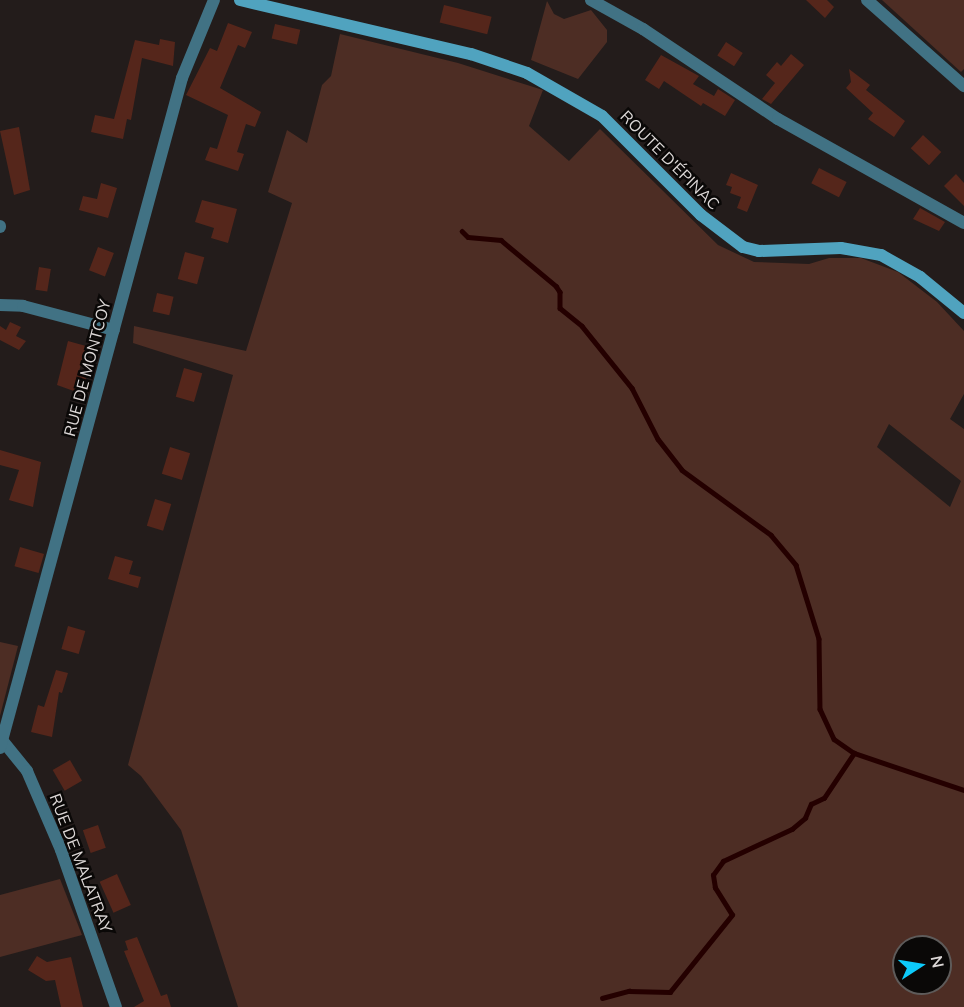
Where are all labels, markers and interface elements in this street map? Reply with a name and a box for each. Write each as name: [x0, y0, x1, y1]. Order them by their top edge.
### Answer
street label: ROUTE D'ÉPINAC: [616, 106, 724, 214]
street label: RUE DE MONTCOY: [60, 298, 114, 438]
street label: RUE DE MALATRAY: [46, 791, 116, 935]
north arrow: [892, 935, 952, 995]
text: N: [927, 954, 949, 970]

